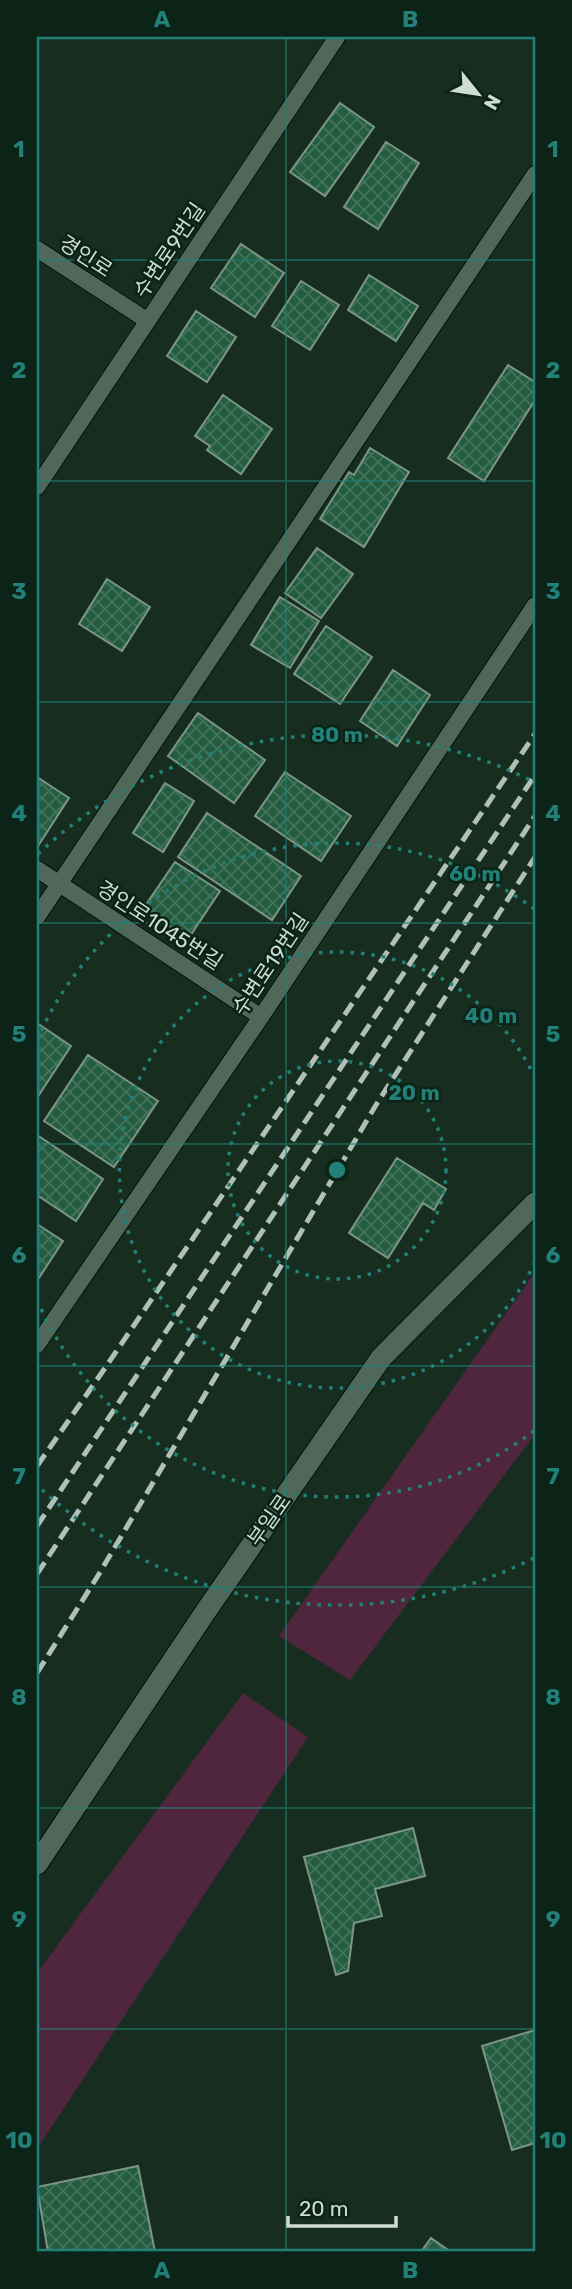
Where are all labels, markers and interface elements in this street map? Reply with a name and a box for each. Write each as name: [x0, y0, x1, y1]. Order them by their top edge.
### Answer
text: A: [154, 5, 171, 33]
text: B: [402, 5, 418, 33]
north arrow: [442, 60, 512, 130]
text: N: [479, 91, 506, 114]
text: 1: [13, 135, 25, 163]
text: 1: [547, 135, 559, 163]
street label: 수변로9번길: [128, 198, 210, 302]
street label: 경인로: [55, 230, 117, 282]
text: 2: [12, 356, 26, 384]
text: 2: [546, 356, 560, 384]
text: 3: [11, 577, 27, 605]
text: 3: [545, 577, 561, 605]
text: 80 m: [311, 722, 363, 747]
text: 4: [11, 799, 27, 827]
text: 4: [545, 799, 561, 827]
text: 60 m: [449, 861, 501, 886]
street label: 경인로1045번길: [93, 875, 227, 975]
street label: 수변로19번길: [227, 908, 313, 1020]
text: 40 m: [465, 1003, 517, 1028]
text: 5: [12, 1020, 27, 1048]
text: 5: [546, 1020, 561, 1048]
text: 20 m: [388, 1080, 440, 1105]
centre of rings: [325, 1158, 349, 1182]
text: 6: [12, 1241, 27, 1269]
text: 6: [546, 1241, 561, 1269]
text: 7: [12, 1462, 26, 1490]
text: 7: [546, 1462, 560, 1490]
street label: 부일로: [242, 1489, 296, 1551]
text: 8: [11, 1683, 27, 1711]
text: 8: [545, 1683, 561, 1711]
text: 9: [12, 1905, 26, 1933]
text: 9: [546, 1905, 560, 1933]
text: 10: [5, 2126, 33, 2154]
text: 10: [539, 2126, 567, 2154]
scale bar: [288, 2184, 397, 2228]
text: 20 m: [299, 2196, 348, 2221]
text: A: [154, 2256, 171, 2284]
text: B: [402, 2256, 418, 2284]

